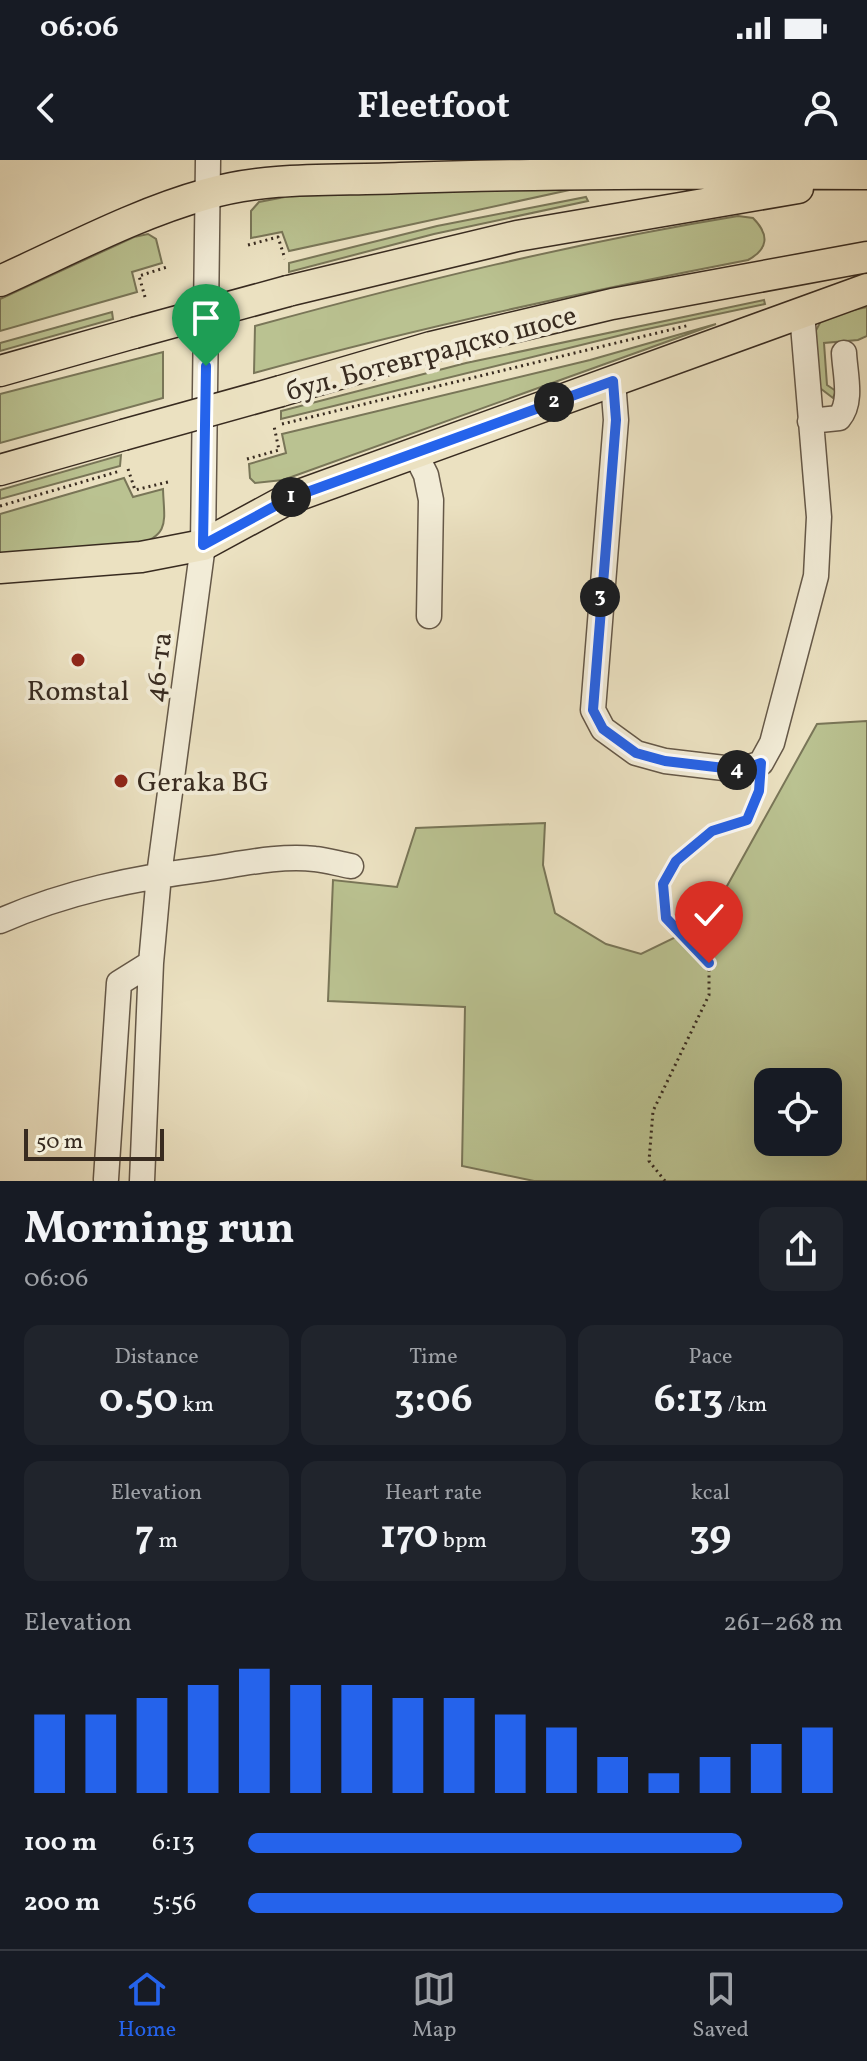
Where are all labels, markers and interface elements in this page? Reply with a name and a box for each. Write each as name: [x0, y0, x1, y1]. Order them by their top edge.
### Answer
text: 06:06: [40, 7, 119, 49]
text: Fleetfoot: [357, 83, 510, 133]
icon: back: [24, 86, 68, 130]
icon: person: [799, 86, 843, 130]
pin: [172, 284, 240, 366]
icon: arrive: [184, 296, 228, 340]
street label: бул. Ботевградско шосе: [282, 297, 581, 412]
pin: 2: [534, 382, 574, 422]
text: 2: [548, 386, 560, 417]
pin: 1: [271, 477, 311, 517]
text: 1: [287, 481, 295, 512]
pin: 3: [580, 577, 620, 617]
text: 3: [594, 581, 606, 612]
street label: 46-та: [136, 630, 183, 705]
marker: Romstal: [69, 651, 87, 669]
place label: Romstal: [27, 673, 129, 712]
pin: 4: [717, 750, 757, 790]
text: 4: [730, 754, 744, 785]
place label: Geraka BG: [137, 764, 269, 803]
marker: Geraka BG: [112, 772, 130, 790]
pin: [675, 881, 743, 963]
icon: check: [687, 893, 731, 937]
map controls: [754, 1068, 842, 1156]
button: locate: [754, 1068, 842, 1156]
scale bar: [24, 1125, 164, 1161]
text: 50 m: [36, 1127, 83, 1158]
text: Morning run: [24, 1200, 295, 1261]
button: share: [759, 1207, 843, 1291]
text: 06:06: [24, 1261, 88, 1297]
text: Distance: [114, 1342, 199, 1373]
text: Time: [409, 1342, 458, 1373]
text: Pace: [688, 1342, 733, 1373]
text: 0.50: [99, 1373, 178, 1429]
text: 3:06: [394, 1373, 473, 1429]
text: 6:13: [654, 1373, 723, 1429]
text: km: [178, 1390, 214, 1421]
text: /km: [723, 1390, 767, 1421]
text: Elevation: [111, 1478, 202, 1509]
text: Heart rate: [385, 1478, 482, 1509]
text: kcal: [691, 1478, 730, 1509]
text: 7: [135, 1509, 154, 1565]
text: 170: [380, 1509, 438, 1565]
text: 39: [690, 1509, 731, 1565]
text: m: [154, 1526, 178, 1557]
text: bpm: [438, 1526, 487, 1557]
text: Elevation: [24, 1605, 132, 1641]
text: 261–268 m: [723, 1605, 843, 1641]
text: 100 m: [24, 1825, 97, 1861]
text: 6:13: [152, 1825, 195, 1861]
text: 200 m: [24, 1885, 100, 1921]
text: 5:56: [152, 1885, 196, 1921]
tab: Home: [118, 1967, 176, 2046]
tab: Map: [412, 1967, 456, 2046]
tab: Saved: [692, 1967, 749, 2046]

